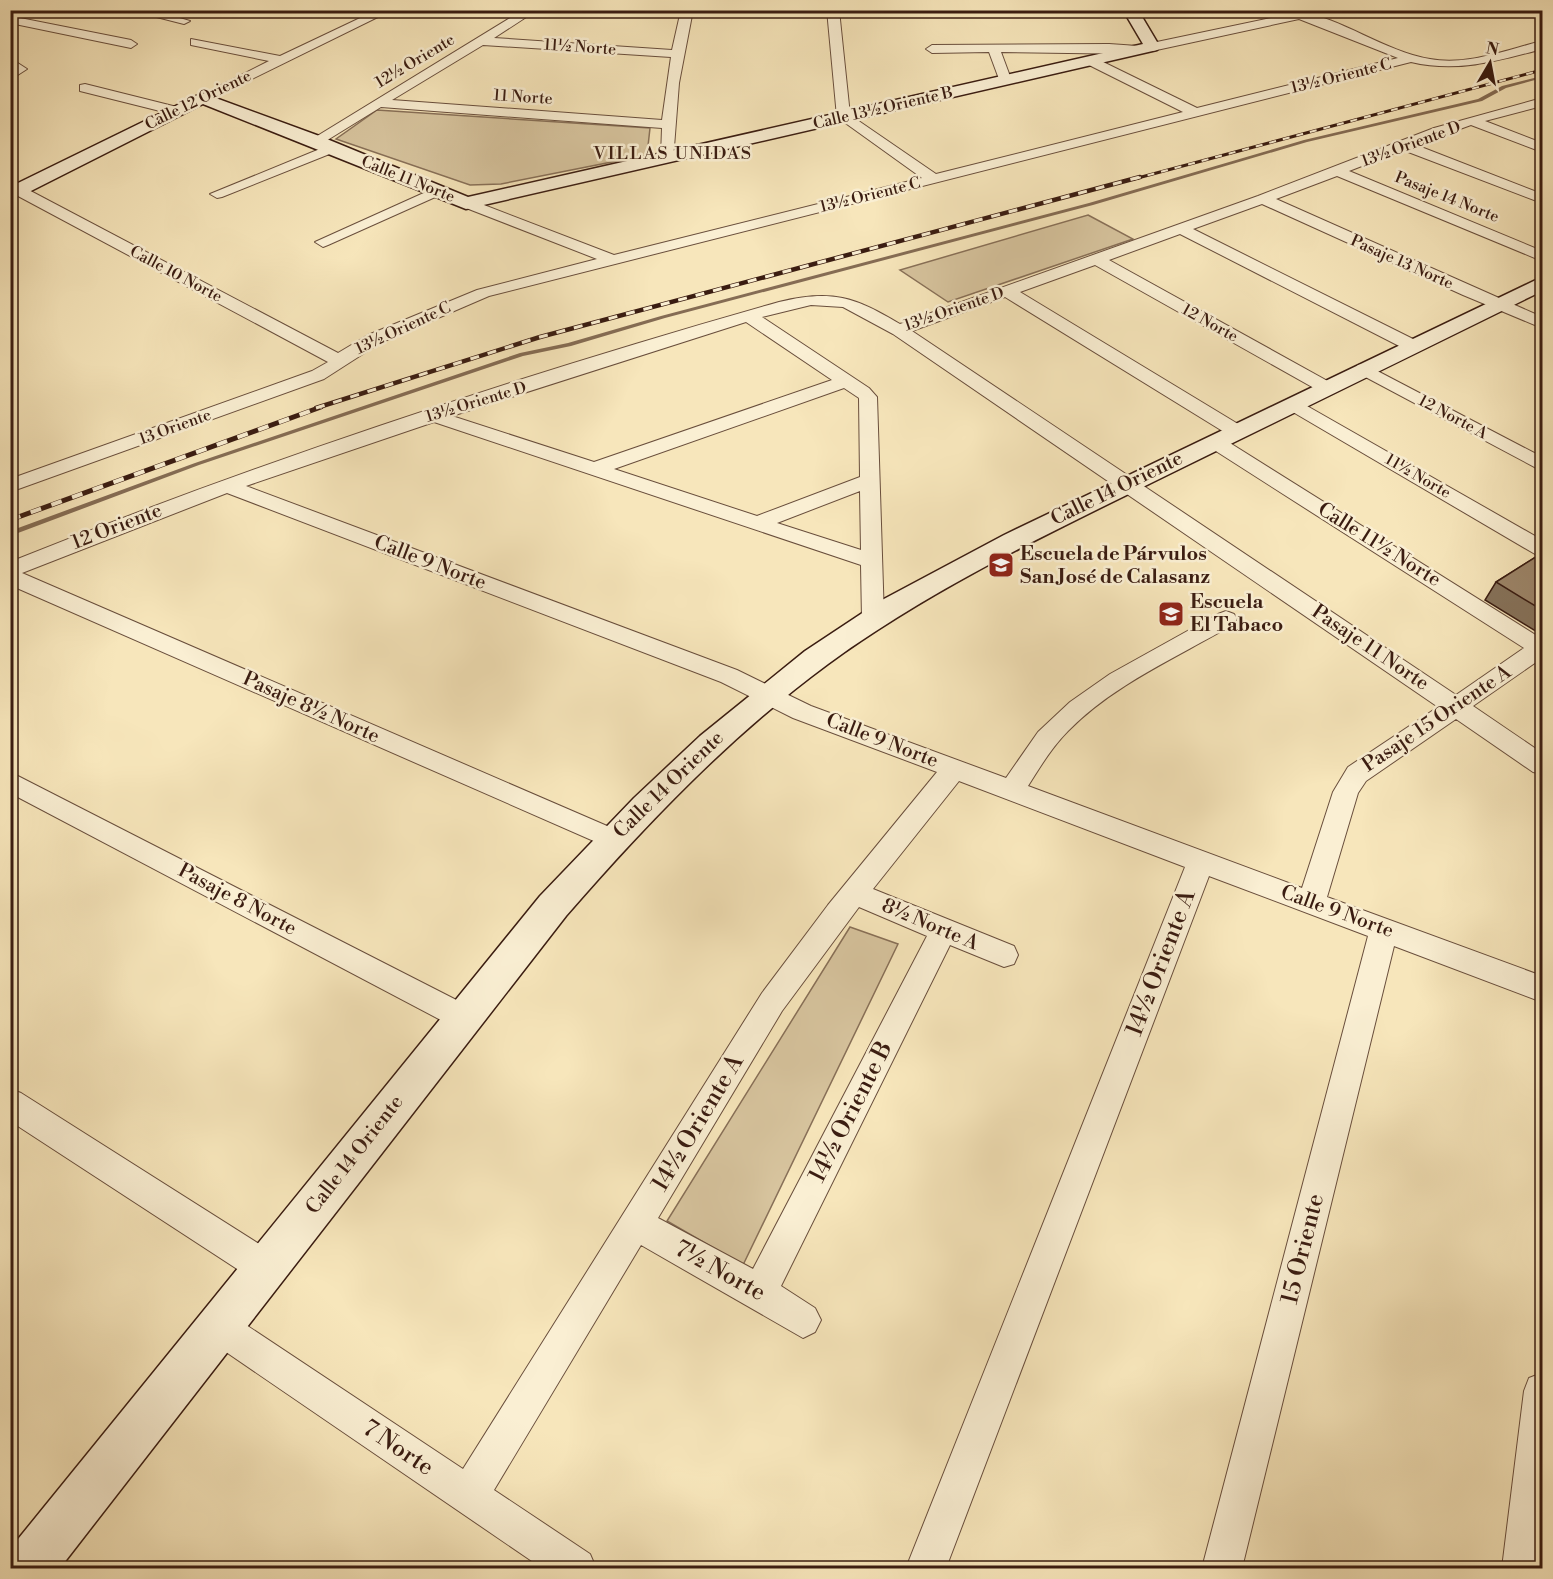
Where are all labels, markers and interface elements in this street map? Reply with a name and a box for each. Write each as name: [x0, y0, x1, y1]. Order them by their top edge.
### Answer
street label: 12½ Oriente: [372, 29, 458, 93]
north arrow: [1460, 33, 1520, 93]
street label: 11½ Norte: [543, 34, 617, 60]
text: N: [1484, 38, 1501, 60]
street label: 13½ Oriente C: [1289, 54, 1393, 98]
street label: Calle 12 Oriente: [142, 66, 254, 134]
street label: Calle 13½ Oriente B: [811, 82, 955, 134]
street label: 11 Norte: [493, 85, 553, 109]
street label: 13½ Oriente D: [1359, 117, 1463, 171]
district label: VILLAS UNIDAS: [592, 142, 753, 165]
street label: Calle 11 Norte: [358, 151, 458, 207]
street label: Pasaje 14 Norte: [1392, 167, 1502, 227]
street label: 13½ Oriente C: [818, 173, 922, 217]
street label: Pasaje 13 Norte: [1347, 230, 1457, 294]
street label: Calle 10 Norte: [126, 241, 226, 307]
street label: 13½ Oriente D: [901, 283, 1007, 335]
street label: 13½ Oriente C: [352, 297, 454, 359]
street label: 12 Norte: [1178, 299, 1242, 347]
street label: 13½ Oriente D: [423, 377, 529, 427]
street label: 12 Norte A: [1415, 390, 1492, 444]
street label: 13 Oriente: [136, 405, 214, 449]
street label: Calle 14 Oriente: [1047, 446, 1187, 532]
street label: 11½ Norte: [1382, 449, 1454, 503]
street label: Calle 11½ Norte: [1313, 497, 1445, 593]
street label: 12 Oriente: [68, 498, 166, 556]
street label: Calle 9 Norte: [370, 530, 490, 596]
place label: Escuela de Párvulos San José de Calasanz: [1020, 542, 1210, 590]
school or university icon: Escuela de Párvulos San José de Calasanz: [986, 550, 1016, 580]
place label: Escuela El Tabaco: [1190, 590, 1283, 638]
school or university icon: Escuela El Tabaco: [1156, 599, 1186, 629]
street label: Pasaje 11 Norte: [1306, 599, 1434, 697]
street label: Pasaje 15 Oriente A: [1358, 659, 1517, 778]
street label: Pasaje 8½ Norte: [239, 667, 383, 749]
street label: Calle 9 Norte: [822, 708, 942, 774]
street label: Calle 14 Oriente: [608, 726, 730, 844]
street label: Pasaje 8 Norte: [173, 858, 301, 942]
street label: Calle 9 Norte: [1277, 880, 1397, 944]
street label: 14½ Oriente A: [1119, 885, 1203, 1040]
street label: 8½ Norte A: [878, 893, 983, 957]
street label: 14½ Oriente B: [803, 1036, 899, 1188]
street label: 14½ Oriente A: [645, 1049, 751, 1197]
street label: Calle 14 Oriente: [301, 1091, 409, 1219]
street label: 15 Oriente: [1275, 1191, 1331, 1307]
street label: 7½ Norte: [669, 1234, 771, 1308]
street label: 7 Norte: [357, 1413, 439, 1483]

